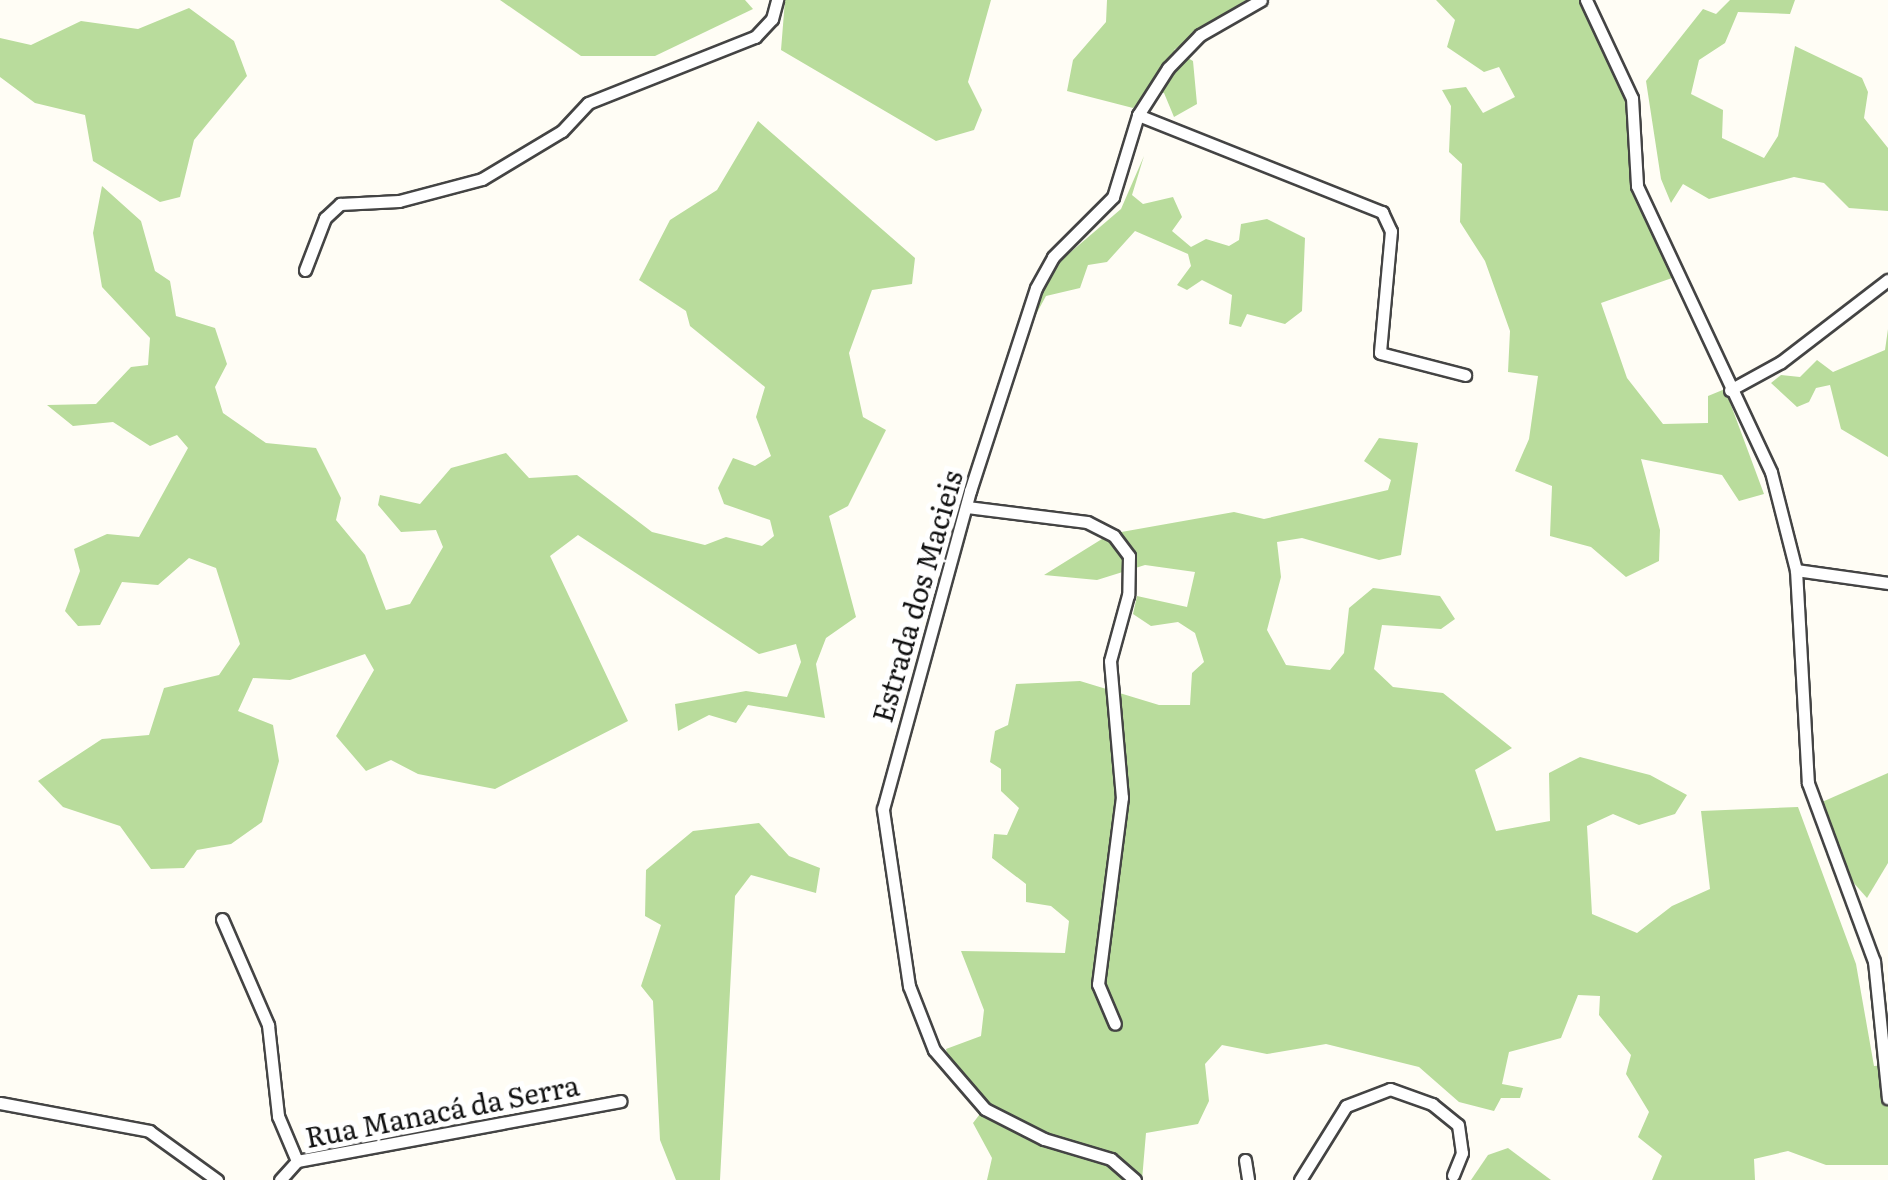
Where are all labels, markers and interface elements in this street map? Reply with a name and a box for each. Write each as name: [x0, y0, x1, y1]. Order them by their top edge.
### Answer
street label: Estrada dos Macieis: [864, 466, 968, 726]
street label: Rua Manacá da Serra: [302, 1067, 582, 1153]

